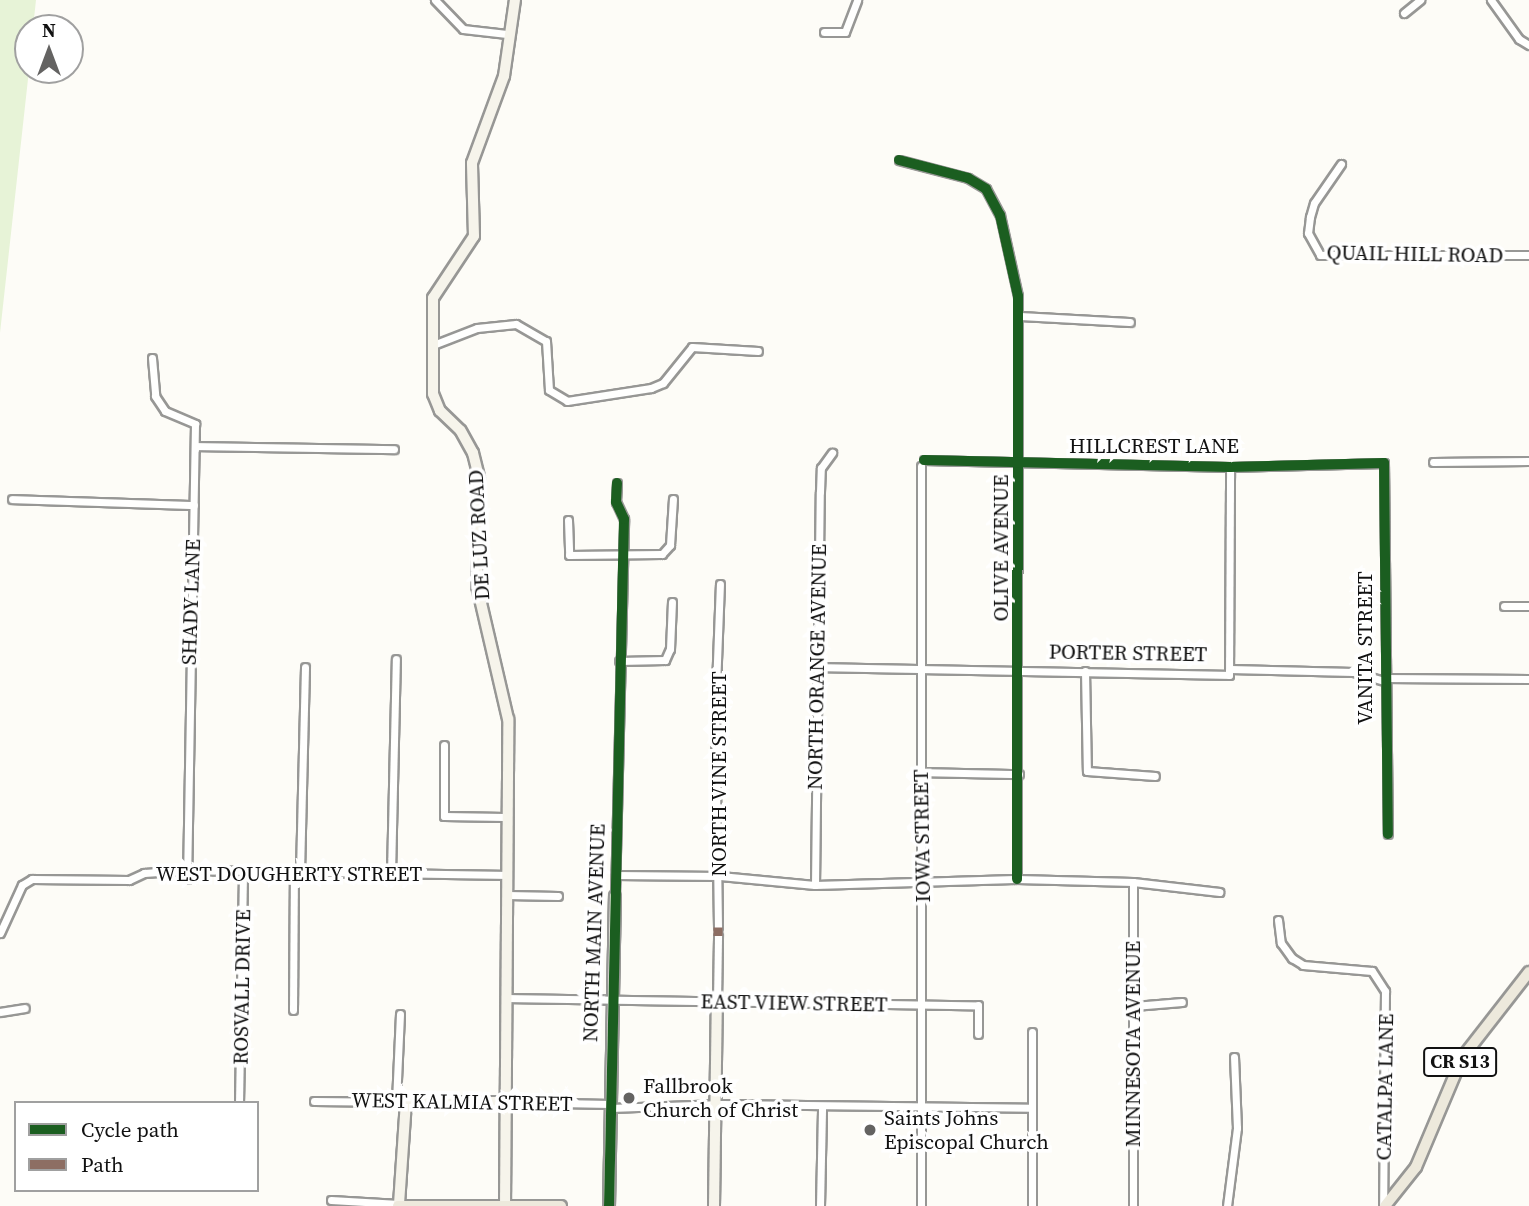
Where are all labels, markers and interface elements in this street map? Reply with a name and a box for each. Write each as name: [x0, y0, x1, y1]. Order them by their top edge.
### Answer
north arrow: [14, 14, 84, 84]
text: N: [42, 17, 56, 43]
street label: QUAIL HILL ROAD: [1326, 240, 1504, 268]
street label: HILLCREST LANE: [1069, 433, 1239, 459]
street label: DE LUZ ROAD: [463, 469, 495, 601]
street label: OLIVE AVENUE: [988, 475, 1014, 621]
street label: SHADY LANE: [176, 538, 206, 666]
street label: NORTH ORANGE AVENUE: [802, 544, 832, 790]
street label: VANITA STREET: [1352, 571, 1378, 725]
street label: PORTER STREET: [1049, 639, 1207, 667]
street label: NORTH VINE STREET: [706, 671, 732, 877]
street label: IOWA STREET: [908, 769, 936, 903]
street label: NORTH MAIN AVENUE: [578, 823, 610, 1043]
street label: WEST DOUGHERTY STREET: [155, 861, 423, 887]
street label: ROSVALL DRIVE: [228, 909, 256, 1065]
street label: MINNESOTA AVENUE: [1120, 941, 1146, 1147]
street label: EAST VIEW STREET: [699, 989, 889, 1017]
street label: CATALPA LANE: [1371, 1013, 1399, 1161]
road number: CR S13: [1422, 1046, 1498, 1078]
place label: Fallbrook Church of Christ: [643, 1073, 798, 1123]
street label: WEST KALMIA STREET: [351, 1087, 573, 1117]
marker: Fallbrook Church of Christ: [621, 1090, 637, 1106]
legend: [14, 1101, 259, 1192]
place label: Saints Johns Episcopal Church: [884, 1105, 1049, 1155]
text: Cycle path: [81, 1115, 179, 1144]
marker: Saints Johns Episcopal Church: [862, 1122, 878, 1138]
text: Path: [81, 1150, 124, 1179]

